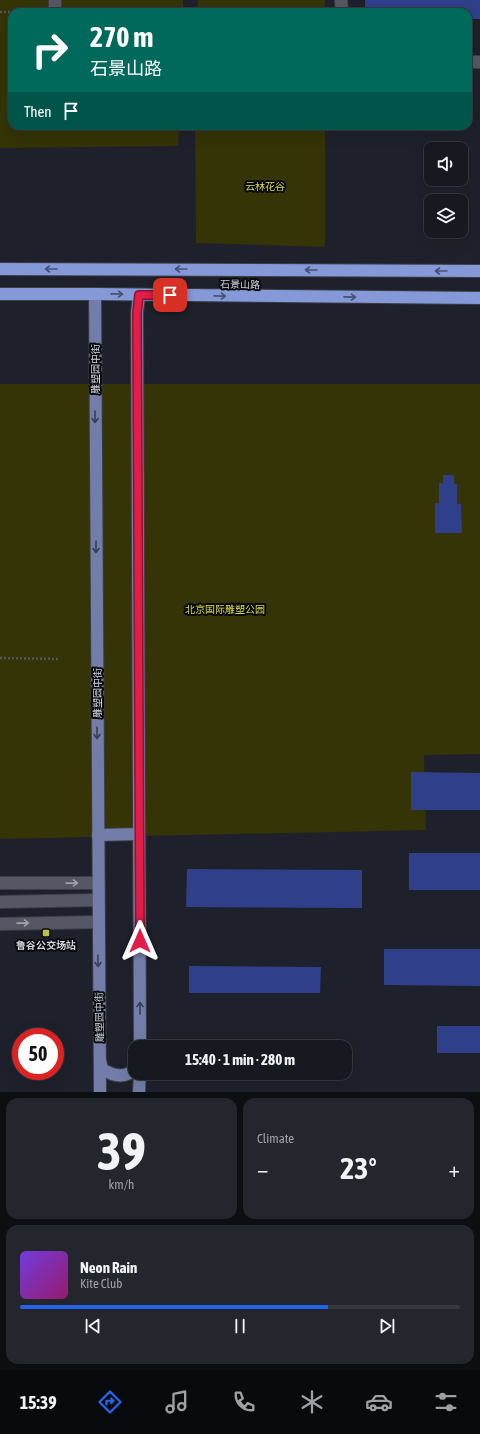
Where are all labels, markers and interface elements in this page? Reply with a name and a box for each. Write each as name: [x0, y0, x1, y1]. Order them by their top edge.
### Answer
text: 270 m: [90, 21, 153, 53]
icon: right: [24, 24, 76, 76]
text: 石景山路: [90, 58, 162, 79]
icon: arrive: [60, 100, 82, 122]
text: Then: [24, 103, 52, 120]
map controls: [424, 142, 468, 238]
button: sound: [424, 142, 468, 186]
park label: 云林花谷: [245, 181, 285, 192]
button: layers: [424, 194, 468, 238]
one-way arrow: [45, 265, 58, 273]
one-way arrow: [175, 265, 188, 273]
one-way arrow: [305, 266, 318, 274]
one-way arrow: [435, 267, 448, 275]
pin: [153, 278, 187, 312]
street label: 石景山路: [220, 279, 260, 290]
icon: arrive: [159, 284, 181, 306]
one-way arrow: [110, 290, 123, 298]
one-way arrow: [213, 292, 226, 299]
one-way arrow: [343, 293, 356, 301]
street label: 雕塑园中街: [90, 344, 101, 394]
one-way arrow: [91, 410, 99, 423]
one-way arrow: [92, 540, 100, 553]
park label: 北京国际雕塑公园: [185, 604, 265, 615]
street label: 雕塑园中街: [92, 668, 103, 718]
one-way arrow: [93, 726, 101, 739]
one-way arrow: [65, 879, 78, 887]
one-way arrow: [16, 919, 29, 927]
position arrow: [119, 920, 161, 962]
marker: 鲁谷公交场站: [41, 928, 51, 938]
place label: 鲁谷公交场站: [16, 940, 76, 951]
one-way arrow: [94, 954, 102, 967]
street label: 雕塑园中街: [94, 992, 105, 1042]
one-way arrow: [136, 1002, 144, 1015]
speed limit sign: 50: [12, 1028, 64, 1080]
text: 15:40 · 1 min · 280 m: [185, 1051, 295, 1068]
text: 39: [97, 1121, 146, 1181]
text: Climate: [257, 1131, 294, 1146]
text: 23°: [340, 1151, 377, 1185]
text: −: [257, 1156, 268, 1182]
text: +: [449, 1156, 460, 1182]
text: km/h: [109, 1177, 134, 1192]
text: Neon Rain: [80, 1259, 137, 1276]
text: Kite Club: [80, 1276, 122, 1291]
icon: previous: [82, 1315, 104, 1337]
icon: pause: [229, 1315, 251, 1337]
icon: next: [376, 1315, 398, 1337]
icon: directions: [96, 1388, 124, 1416]
icon: music: [163, 1388, 191, 1416]
icon: phone: [230, 1388, 258, 1416]
icon: climate: [298, 1388, 326, 1416]
icon: car: [365, 1388, 393, 1416]
icon: filters: [432, 1388, 460, 1416]
text: 15:39: [20, 1392, 57, 1413]

